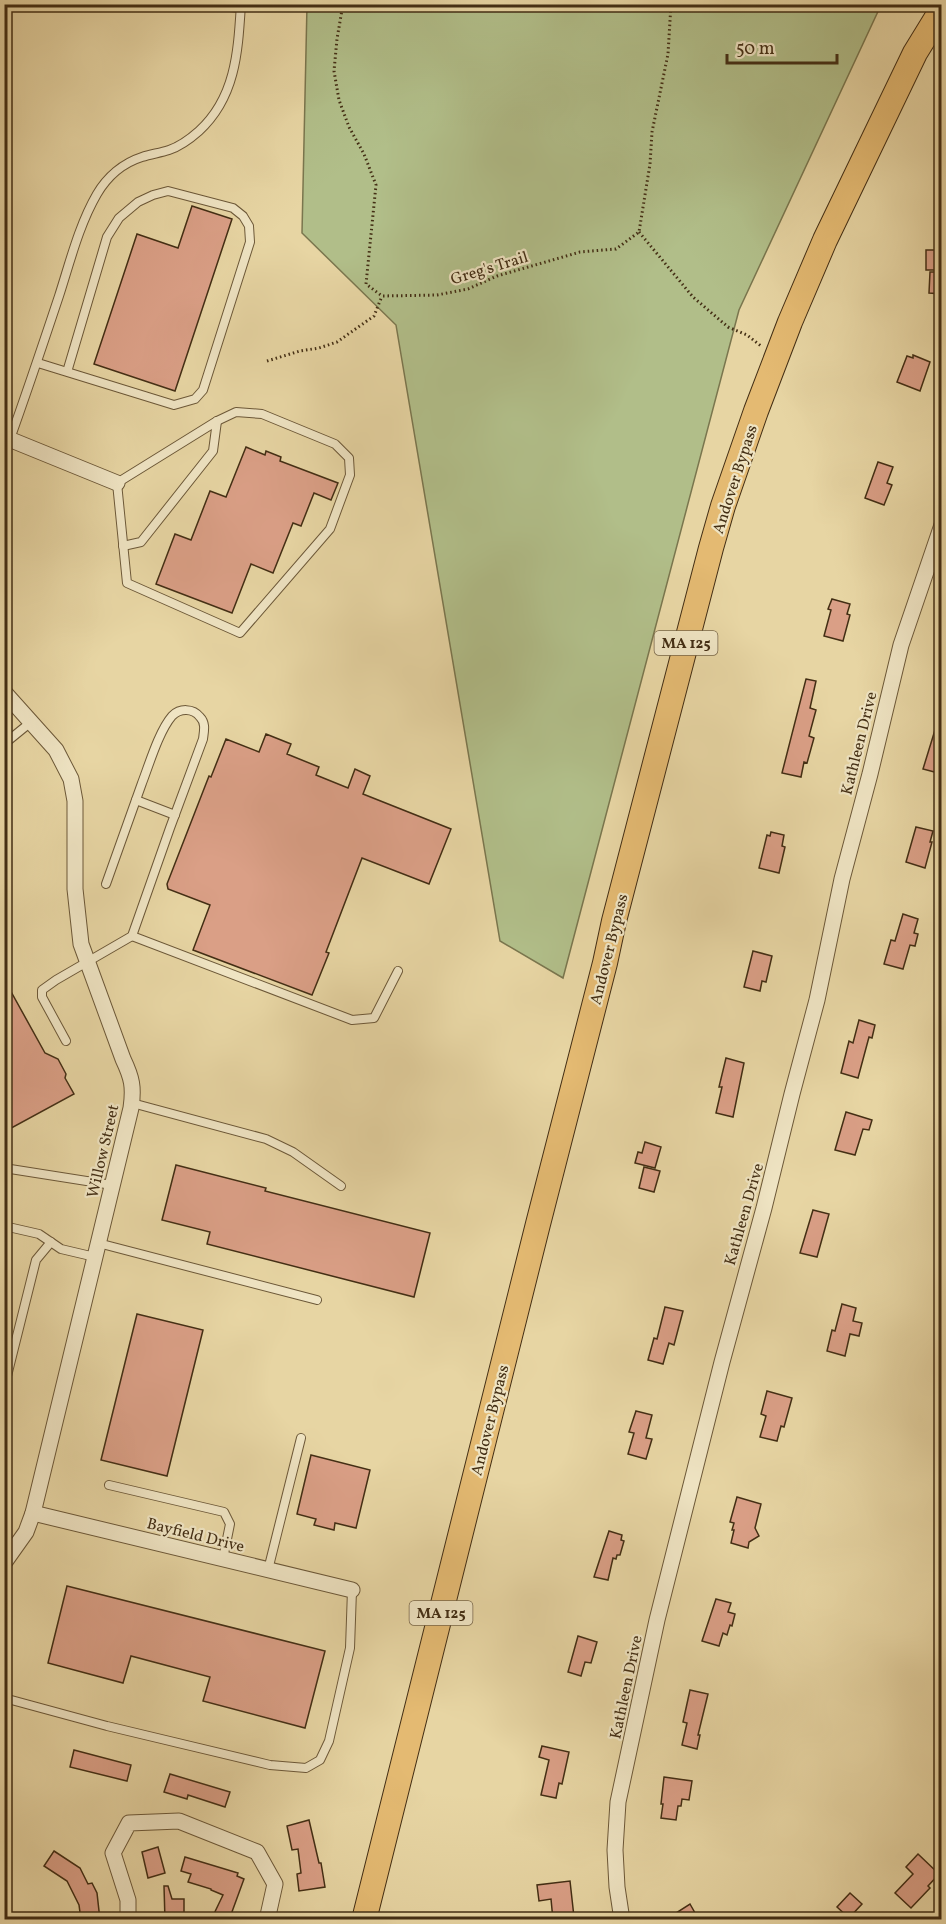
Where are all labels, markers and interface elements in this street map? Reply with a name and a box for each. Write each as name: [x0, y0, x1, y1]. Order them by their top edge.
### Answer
scale bar: [727, 27, 836, 65]
text: 50 m: [736, 37, 775, 62]
street label: Greg's Trail: [448, 247, 531, 291]
street label: Andover Bypass: [708, 422, 764, 537]
road number: MA 125: [654, 631, 718, 655]
street label: Kathleen Drive: [837, 690, 883, 797]
street label: Andover Bypass: [586, 892, 634, 1007]
street label: Willow Street: [83, 1102, 125, 1200]
street label: Kathleen Drive: [720, 1161, 770, 1268]
street label: Andover Bypass: [467, 1363, 515, 1478]
street label: Bayfield Drive: [144, 1513, 247, 1559]
road number: MA 125: [410, 1601, 472, 1625]
street label: Kathleen Drive: [605, 1634, 649, 1741]

